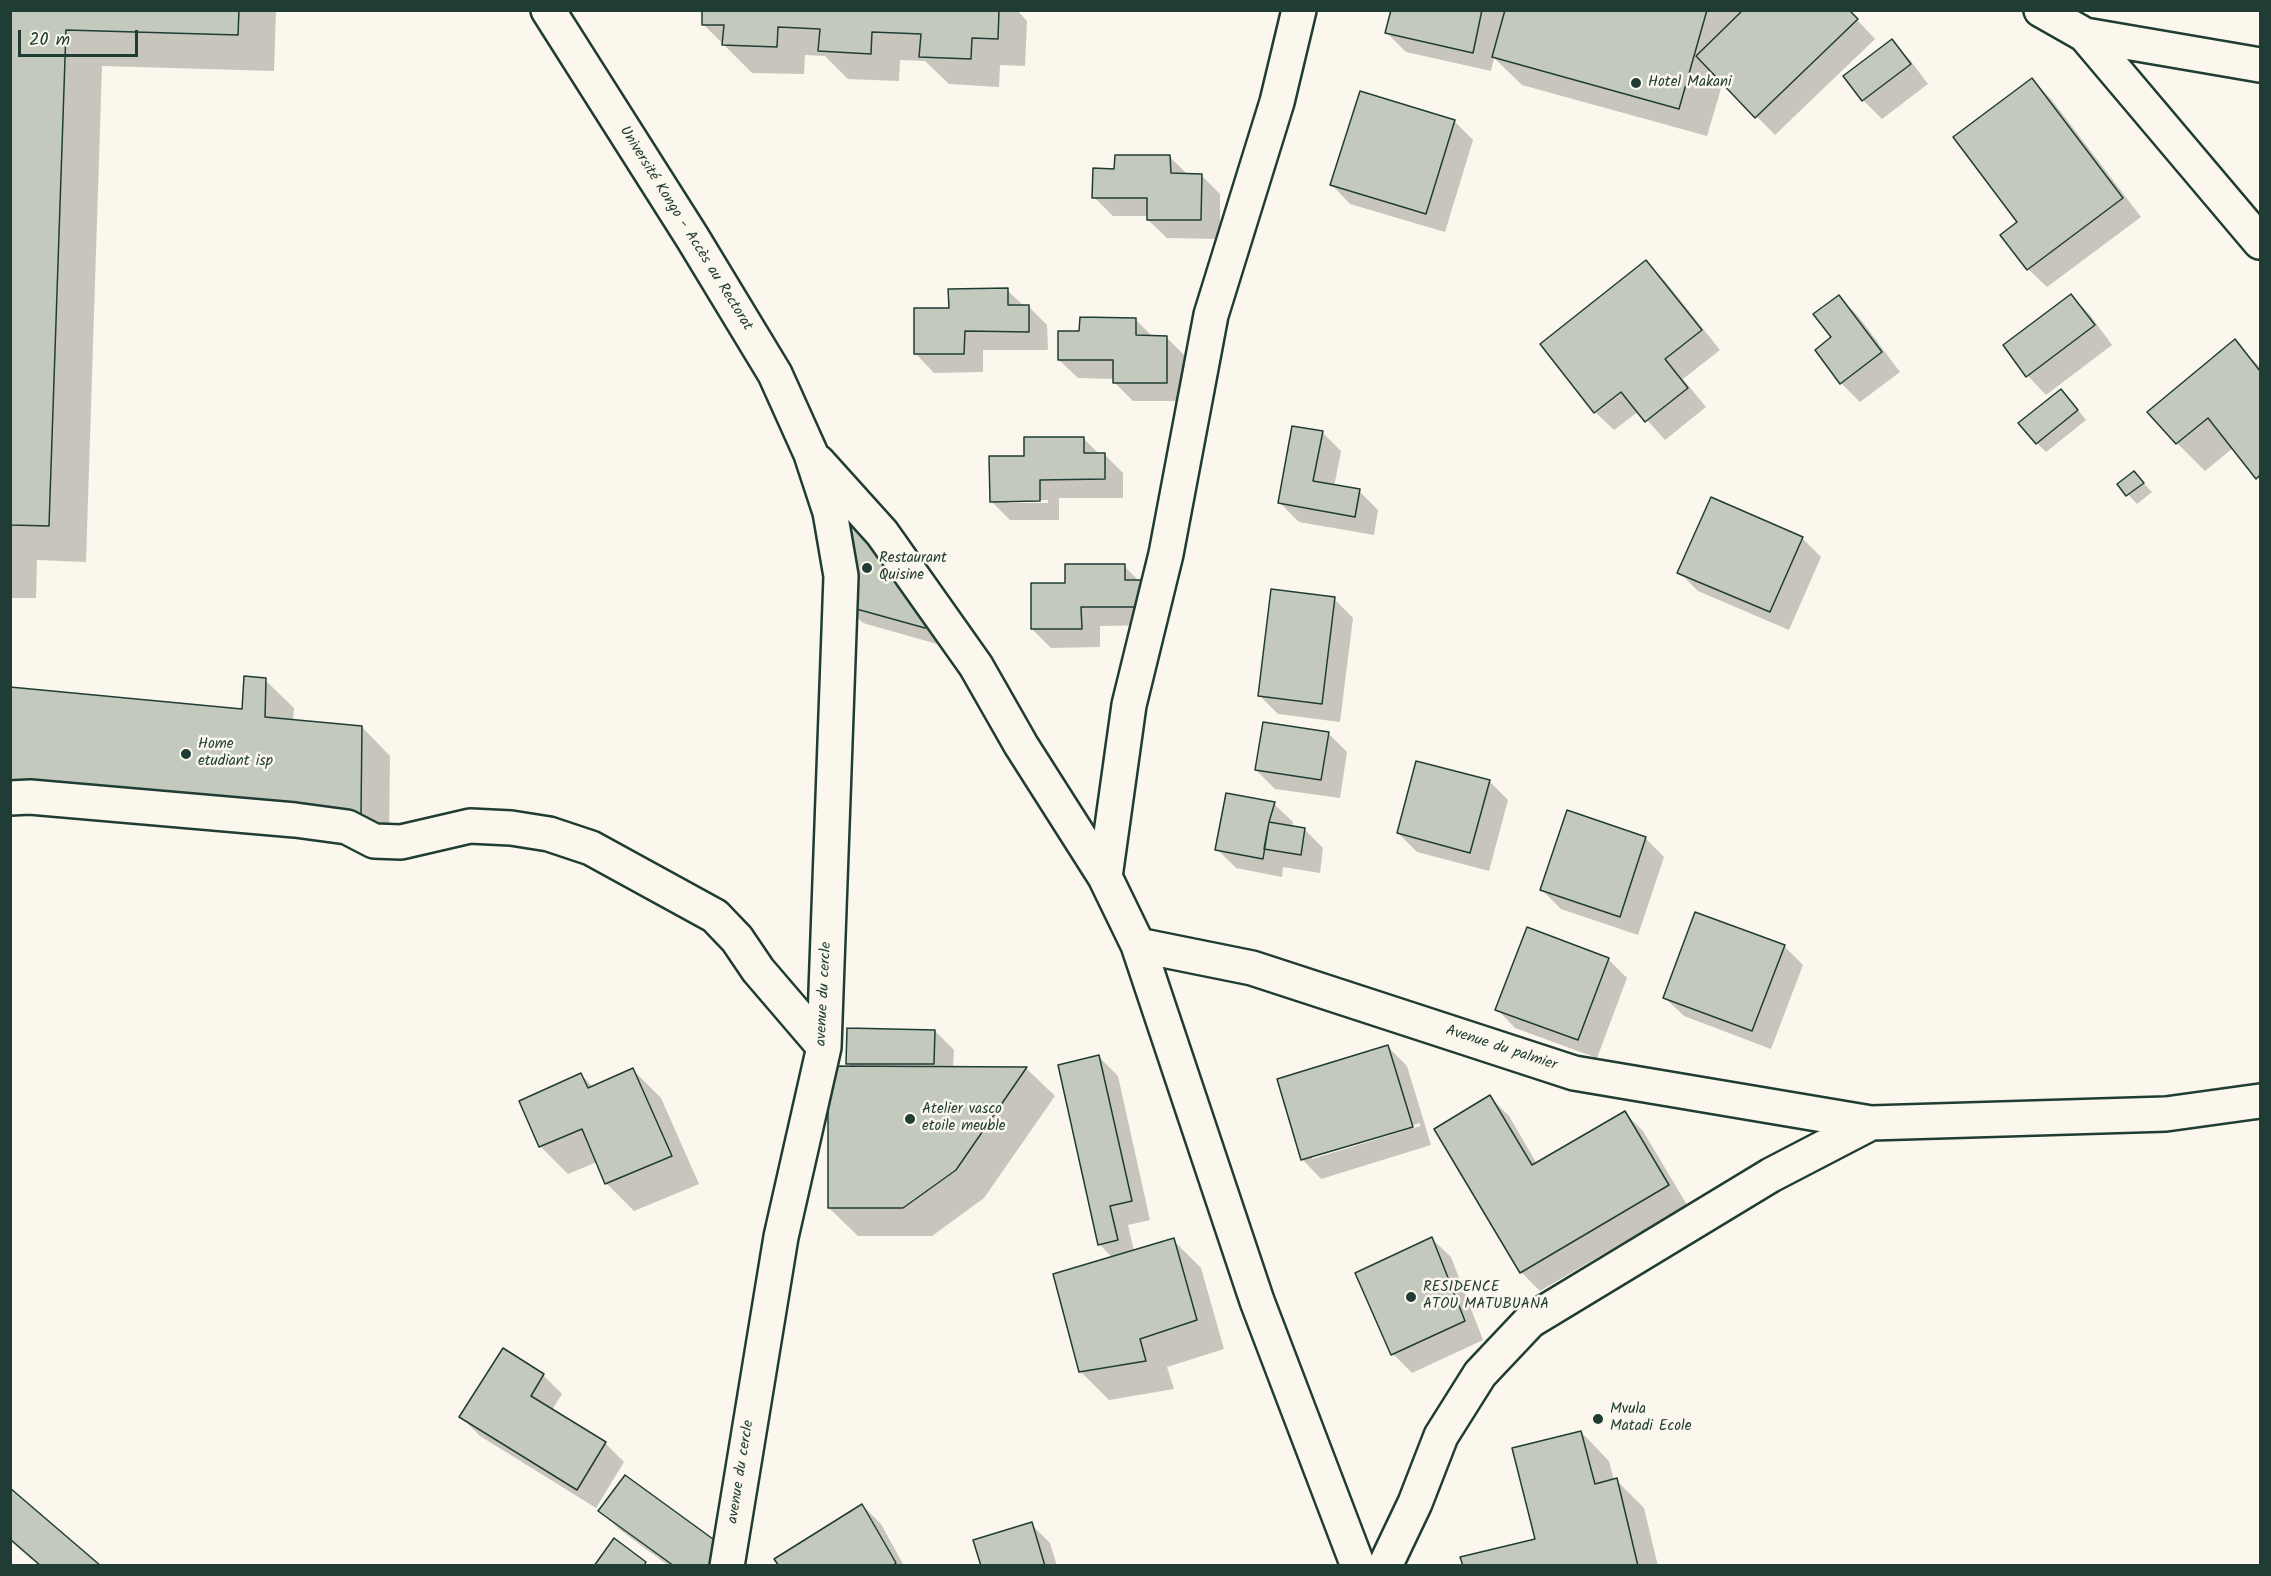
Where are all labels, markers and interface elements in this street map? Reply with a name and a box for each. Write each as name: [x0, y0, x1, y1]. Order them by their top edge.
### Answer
scale bar: [21, 18, 141, 56]
text: 20 m: [29, 26, 70, 55]
place label: Hotel Makani: [1648, 74, 1732, 92]
marker: Hotel Makani: [1629, 76, 1643, 90]
street label: Université Kongo - Accès au Rectorat: [614, 123, 756, 335]
place label: Restaurant Quisine: [879, 550, 947, 585]
marker: Restaurant Quisine: [860, 561, 874, 575]
place label: Home etudiant isp: [198, 736, 273, 771]
marker: Home etudiant isp: [179, 747, 193, 761]
street label: avenue du cercle: [813, 941, 837, 1047]
street label: Avenue du palmier: [1443, 1023, 1559, 1075]
place label: Atelier vasco etoile meuble: [922, 1101, 1006, 1136]
marker: Atelier vasco etoile meuble: [903, 1112, 917, 1126]
place label: RESIDENCE ATOU MATUBUANA: [1423, 1279, 1549, 1314]
marker: RESIDENCE ATOU MATUBUANA: [1404, 1290, 1418, 1304]
place label: Mvula Matadi Ecole: [1610, 1401, 1691, 1436]
marker: Mvula Matadi Ecole: [1591, 1412, 1605, 1426]
street label: avenue du cercle: [725, 1419, 759, 1525]

